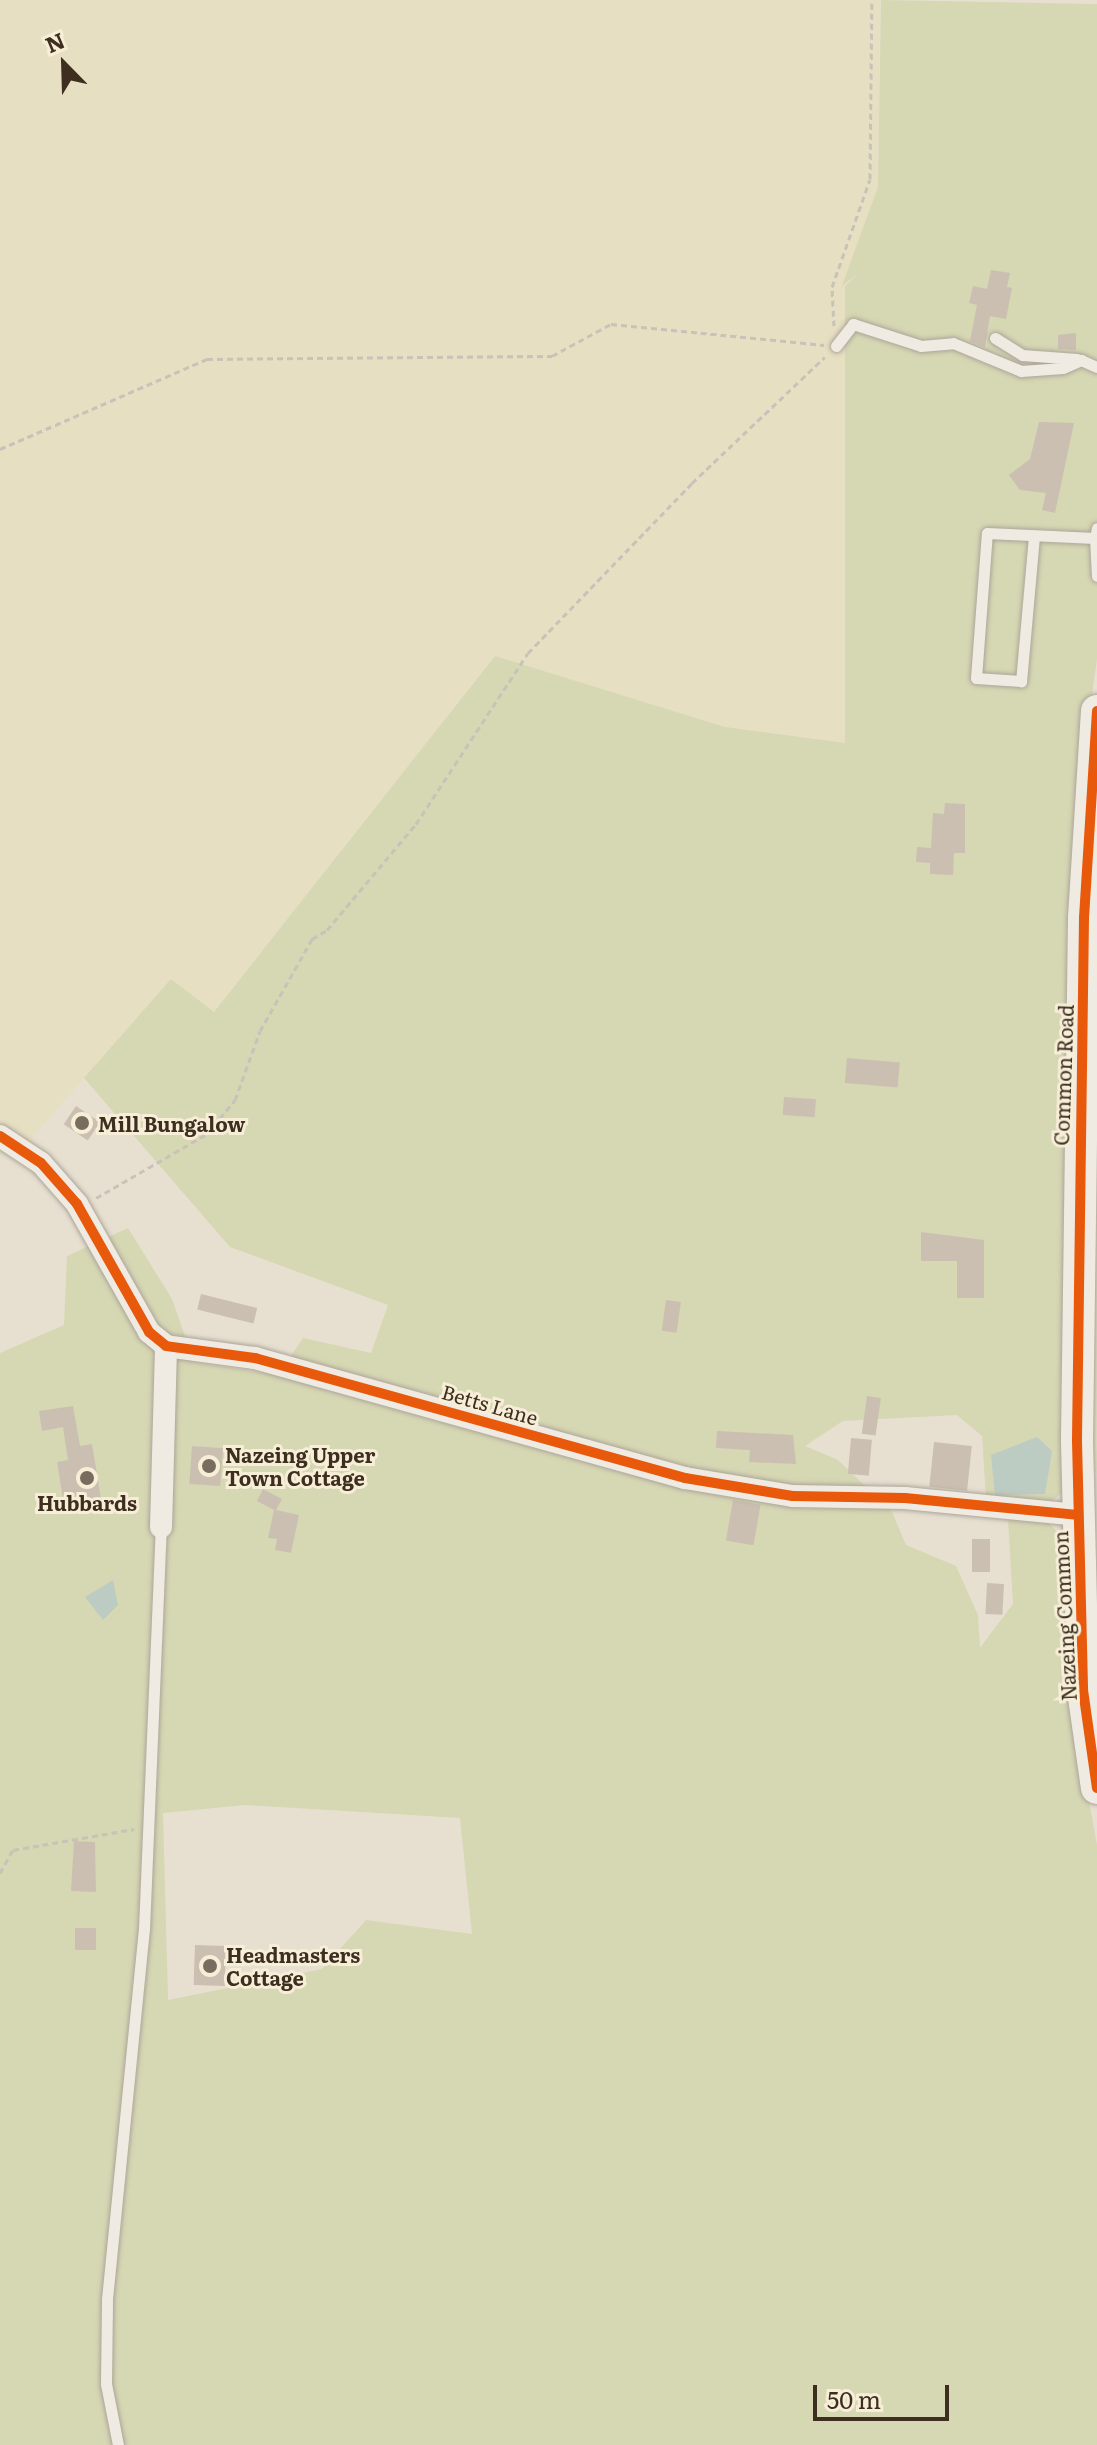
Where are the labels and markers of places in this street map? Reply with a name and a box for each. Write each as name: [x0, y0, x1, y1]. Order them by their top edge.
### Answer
place label: Mill Bungalow: [98, 1111, 245, 1135]
marker: Mill Bungalow: [73, 1114, 91, 1132]
place label: Nazeing Upper Town Cottage: [225, 1442, 375, 1489]
marker: Nazeing Upper Town Cottage: [200, 1457, 218, 1475]
marker: Hubbards: [78, 1469, 96, 1487]
place label: Hubbards: [37, 1490, 137, 1514]
place label: Headmasters Cottage: [226, 1942, 360, 1989]
marker: Headmasters Cottage: [201, 1957, 219, 1975]

